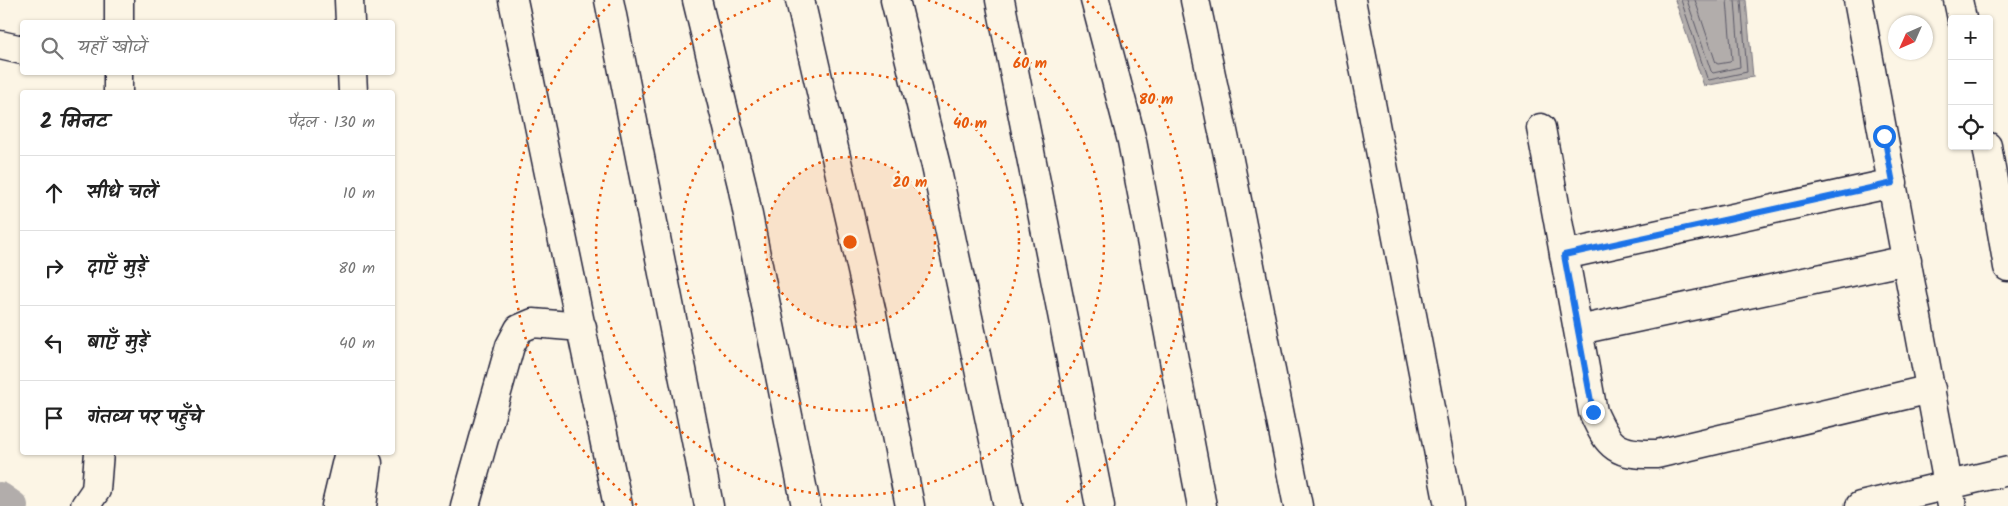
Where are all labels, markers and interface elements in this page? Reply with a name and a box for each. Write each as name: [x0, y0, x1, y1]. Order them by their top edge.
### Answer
north arrow: [1888, 15, 1933, 60]
map controls: [1948, 15, 1993, 150]
button: +: [1948, 15, 1993, 60]
search box: [20, 20, 395, 75]
text: यहाँ खोजें: [78, 33, 147, 63]
icon: search: [38, 34, 66, 62]
text: 60 m: [1013, 52, 1047, 76]
button: −: [1948, 60, 1993, 105]
text: 80 m: [1139, 88, 1173, 112]
button: locate: [1948, 105, 1993, 150]
text: 2 मिनट: [40, 106, 108, 139]
text: पैदल · 130 m: [289, 110, 375, 135]
text: 40 m: [953, 112, 987, 136]
route start: [1873, 125, 1896, 148]
text: 20 m: [893, 171, 927, 195]
text: सीधे चलें: [87, 178, 157, 208]
icon: ahead: [40, 179, 68, 207]
text: 10 m: [343, 181, 375, 206]
centre of rings: [841, 233, 859, 251]
text: दाएँ मुड़ें: [87, 253, 146, 283]
icon: right: [40, 254, 68, 282]
text: 80 m: [338, 256, 375, 281]
text: बाएँ मुड़ें: [87, 328, 148, 358]
icon: left: [40, 329, 68, 357]
text: 40 m: [339, 331, 375, 356]
route end: [1582, 401, 1605, 424]
text: गंतव्य पर पहुँचे: [87, 403, 202, 433]
icon: arrive: [40, 404, 68, 432]

